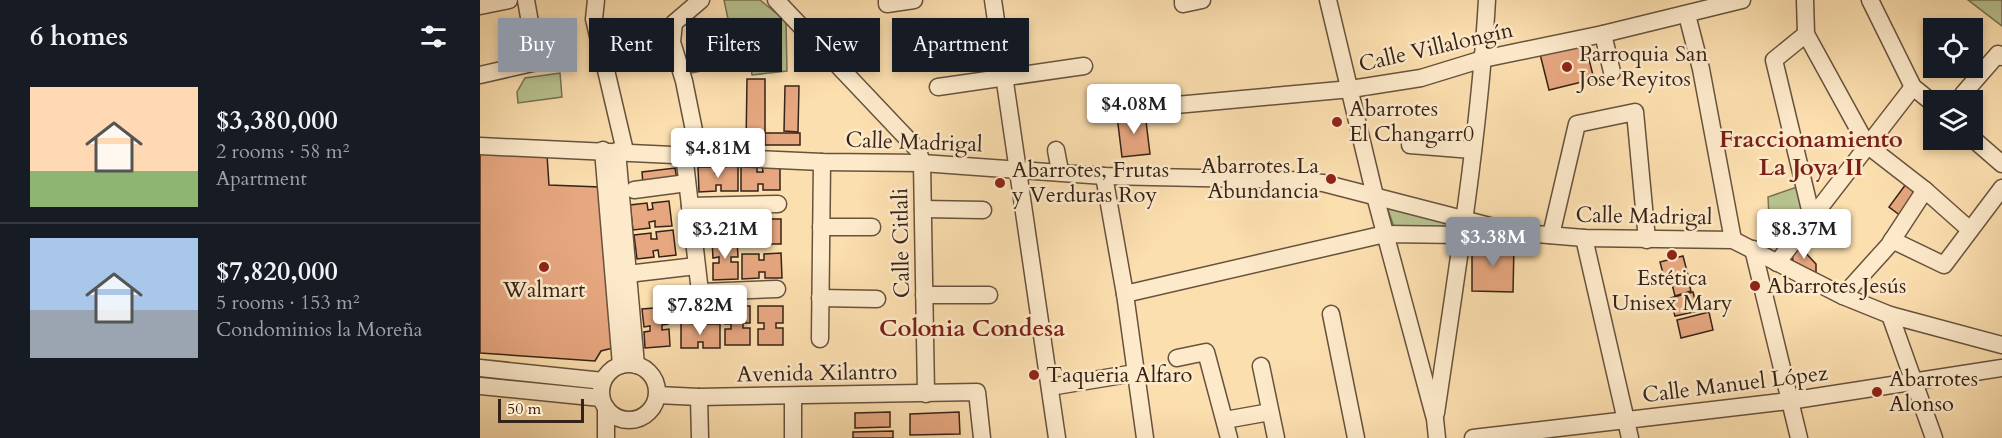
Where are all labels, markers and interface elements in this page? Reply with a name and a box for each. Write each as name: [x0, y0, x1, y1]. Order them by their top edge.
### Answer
street label: Calle Villalongín: [1356, 15, 1517, 79]
chip: Buy: [498, 18, 577, 72]
chip: Rent: [589, 18, 674, 72]
chip: Filters: [686, 18, 782, 72]
chip: New: [794, 18, 880, 72]
chip: Apartment: [892, 18, 1029, 72]
map controls: [1923, 18, 1983, 150]
button: locate: [1923, 18, 1983, 78]
text: 6 homes: [30, 19, 128, 54]
icon: filters: [417, 20, 450, 53]
place label: Parroquia San Jose Reyitos: [1576, 39, 1708, 94]
marker: Parroquia San Jose Reyitos: [1560, 60, 1574, 74]
pin: $4.08M: [1085, 84, 1183, 135]
text: $4.08M: [1101, 90, 1167, 117]
button: layers: [1923, 90, 1983, 150]
place label: Abarrotes El Changarr0: [1349, 94, 1474, 149]
text: $3,380,000: [216, 103, 338, 138]
icon: home: [78, 111, 150, 183]
marker: Abarrotes El Changarr0: [1330, 115, 1344, 129]
district label: Fraccionamiento La Joya II: [1719, 123, 1903, 184]
street label: Calle Madrigal: [845, 125, 983, 159]
pin: $4.81M: [669, 128, 767, 179]
text: $4.81M: [685, 134, 751, 161]
text: 2 rooms · 58 m²: [216, 138, 349, 165]
place label: Abarrotes La Abundancia: [1201, 151, 1319, 206]
place label: Abarrotes, Frutas y Verduras Roy: [1011, 155, 1169, 210]
text: Apartment: [216, 165, 307, 192]
marker: Abarrotes La Abundancia: [1324, 172, 1338, 186]
marker: Abarrotes, Frutas y Verduras Roy: [993, 176, 1007, 190]
street label: Calle Citlali: [885, 188, 917, 298]
street label: Calle Madrigal: [1575, 200, 1713, 232]
pin: $3.21M: [676, 209, 774, 260]
pin: $8.37M: [1755, 209, 1853, 260]
text: $3.21M: [692, 215, 758, 242]
text: $8.37M: [1771, 215, 1837, 242]
pin: $3.38M: [1444, 217, 1542, 268]
text: $3.38M: [1460, 223, 1526, 250]
marker: Estética Unisex Mary: [1665, 248, 1679, 262]
text: $7,820,000: [216, 254, 338, 289]
marker: Walmart: [537, 260, 551, 274]
icon: home: [78, 262, 150, 334]
place label: Estética Unisex Mary: [1612, 263, 1733, 318]
place label: Abarrotes Jesús: [1767, 271, 1906, 301]
place label: Walmart: [502, 275, 585, 305]
marker: Abarrotes Jesús: [1748, 279, 1762, 293]
pin: $7.82M: [651, 285, 749, 336]
text: 5 rooms · 153 m²: [216, 289, 360, 316]
text: $7.82M: [667, 291, 733, 318]
district label: Colonia Condesa: [879, 312, 1065, 345]
text: Condominios la Moreña: [216, 316, 422, 343]
street label: Avenida Xilantro: [736, 357, 898, 389]
street label: Calle Manuel López: [1641, 358, 1830, 410]
place label: Taqueria Alfaro: [1046, 360, 1193, 390]
place label: Abarrotes Alonso: [1889, 364, 1978, 419]
marker: Taqueria Alfaro: [1027, 368, 1041, 382]
marker: Abarrotes Alonso: [1870, 385, 1884, 399]
scale bar: [498, 396, 584, 424]
text: 50 m: [507, 398, 541, 420]

